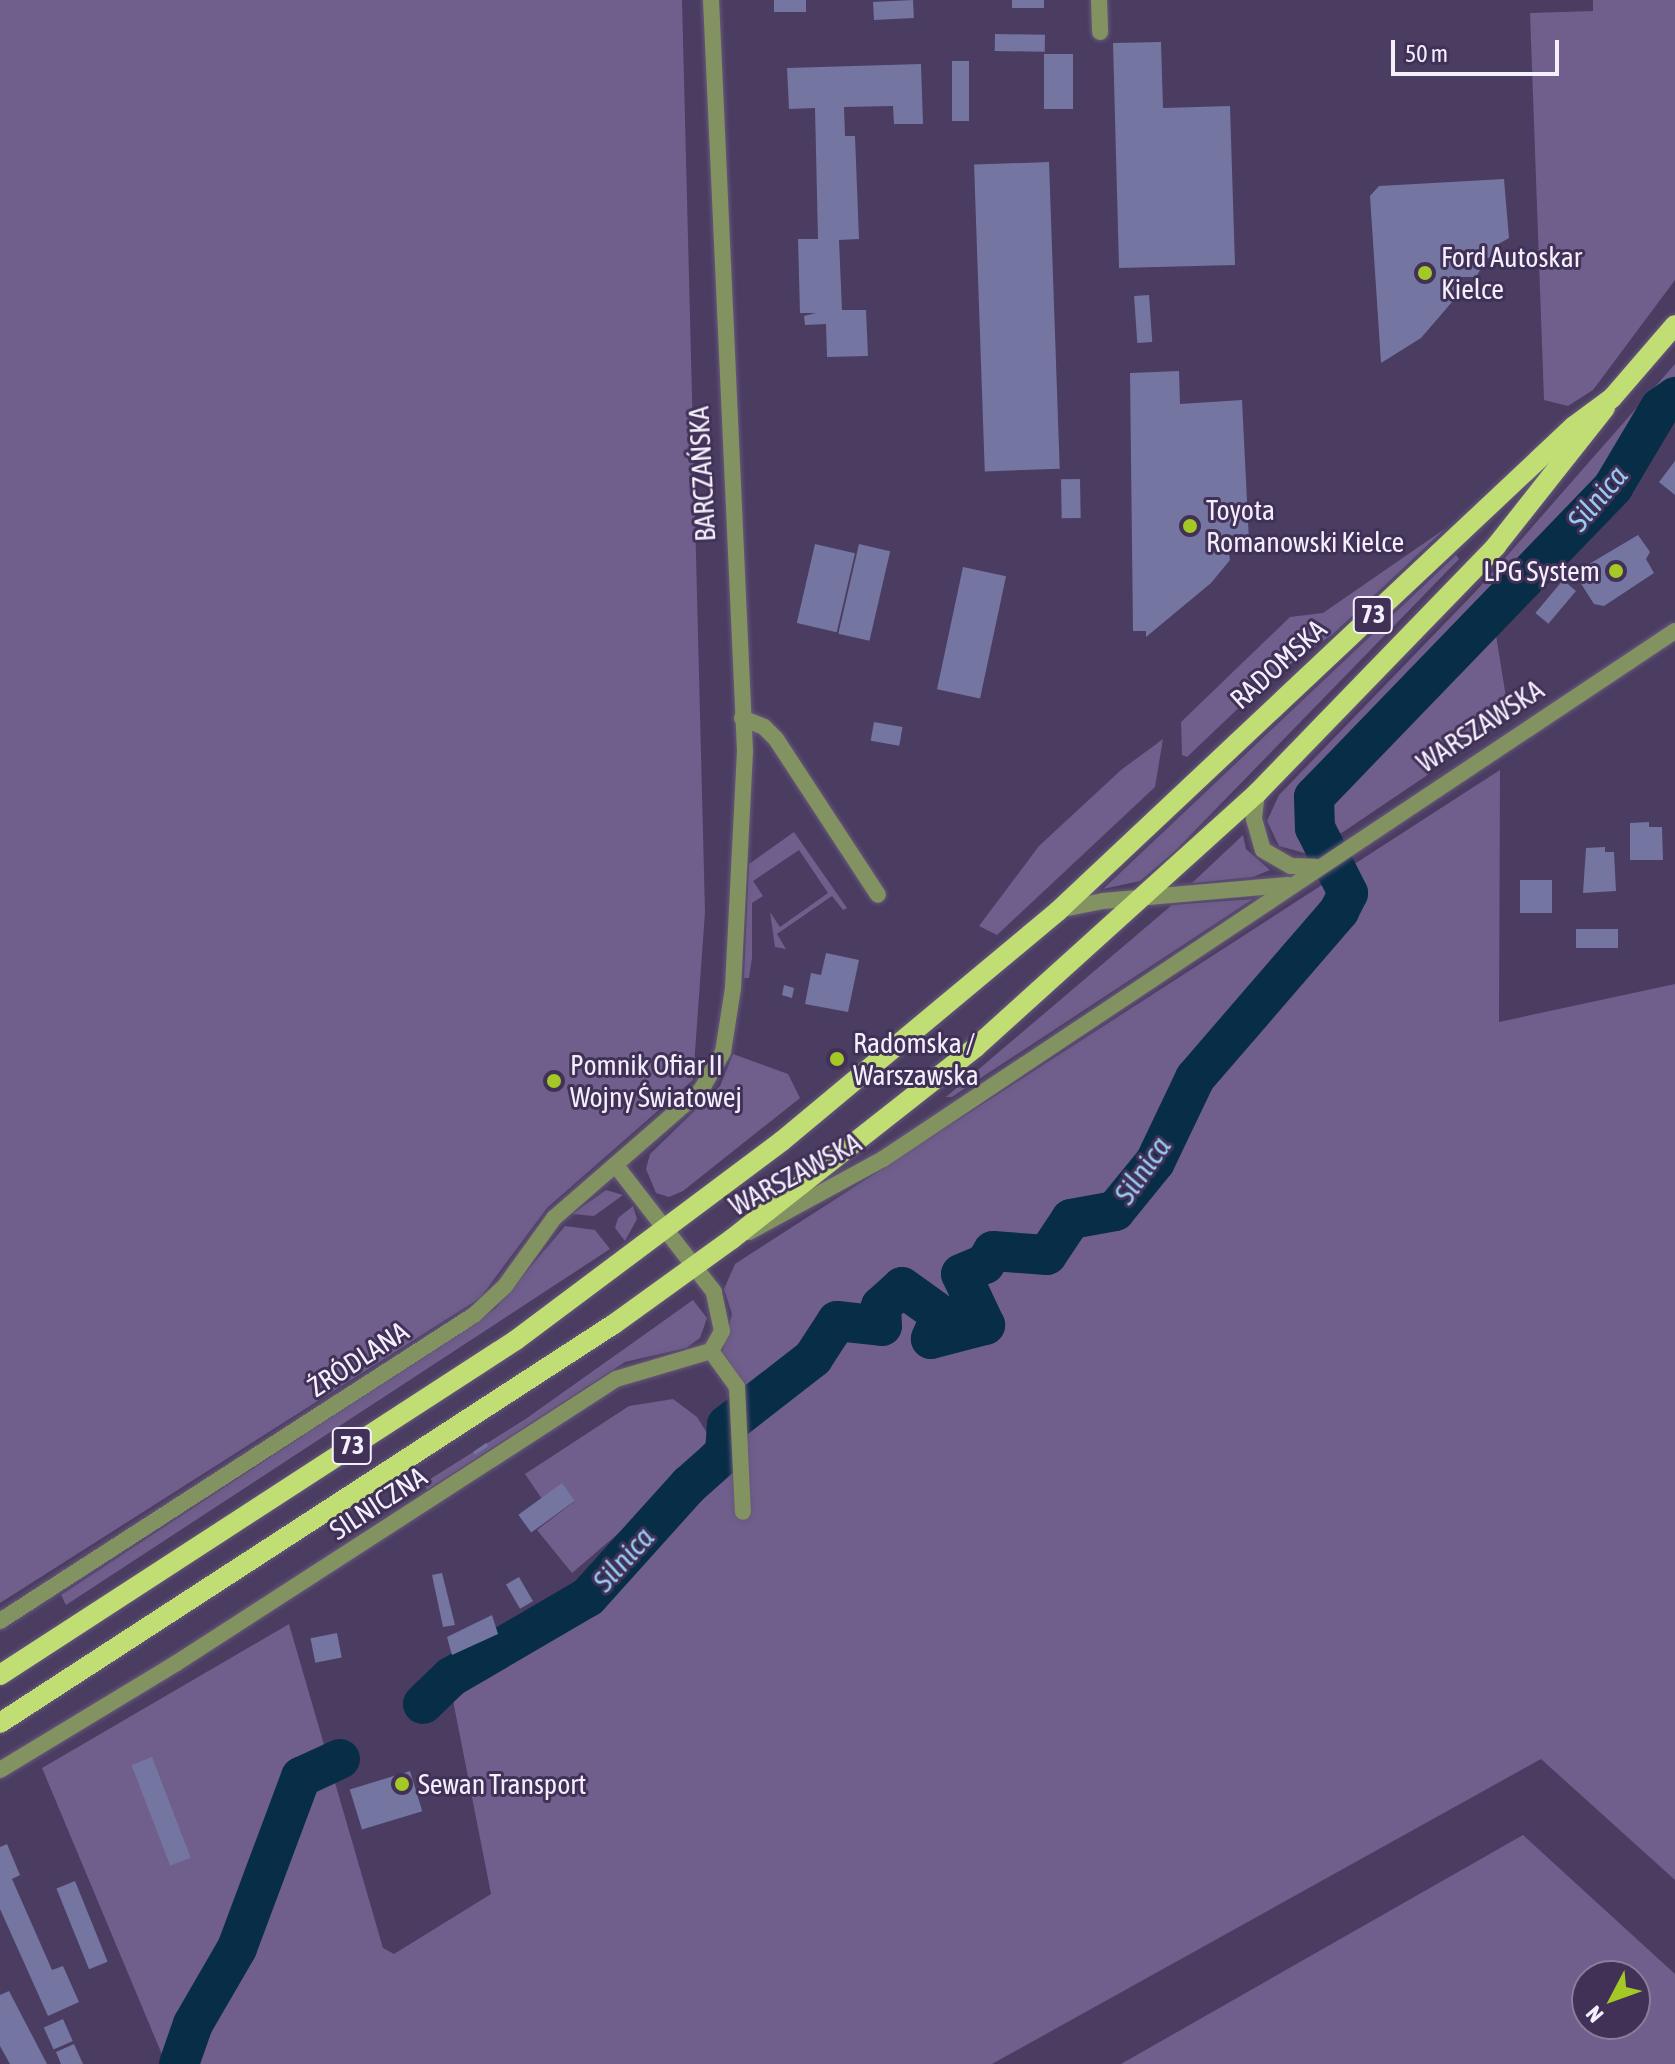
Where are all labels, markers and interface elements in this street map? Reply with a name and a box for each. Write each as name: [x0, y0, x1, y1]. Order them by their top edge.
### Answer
scale bar: [1395, 24, 1563, 74]
text: 50 m: [1405, 40, 1448, 67]
place label: Ford Autoskar Kielce: [1441, 240, 1582, 306]
marker: Ford Autoskar Kielce: [1416, 264, 1434, 282]
street label: BARCZAŃSKA: [682, 406, 722, 542]
water label: Silnica: [1559, 458, 1635, 538]
place label: Toyota Romanowski Kielce: [1206, 493, 1404, 559]
marker: Toyota Romanowski Kielce: [1181, 517, 1199, 535]
place label: LPG System: [1483, 554, 1600, 588]
marker: LPG System: [1607, 562, 1625, 580]
road number: 73: [1351, 593, 1395, 637]
street label: RADOMSKA: [1223, 612, 1333, 716]
street label: WARSZAWSKA: [1410, 673, 1550, 779]
place label: Radomska / Warszawska: [853, 1026, 979, 1092]
place label: Pomnik Ofiar II Wojny Światowej: [570, 1048, 742, 1114]
marker: Radomska / Warszawska: [828, 1050, 846, 1068]
marker: Pomnik Ofiar II Wojny Światowej: [545, 1072, 563, 1090]
street label: WARSZAWSKA: [723, 1125, 867, 1223]
water label: Silnica: [1106, 1129, 1178, 1211]
street label: ŹRÓDLANA: [301, 1314, 415, 1404]
road number: 73: [330, 1424, 374, 1468]
street label: SILNICZNA: [323, 1459, 433, 1547]
water label: Silnica: [585, 1519, 661, 1599]
place label: Sewan Transport: [418, 1767, 586, 1801]
marker: Sewan Transport: [393, 1775, 411, 1793]
north arrow: [1571, 1960, 1651, 2040]
text: N: [1580, 2001, 1608, 2028]

